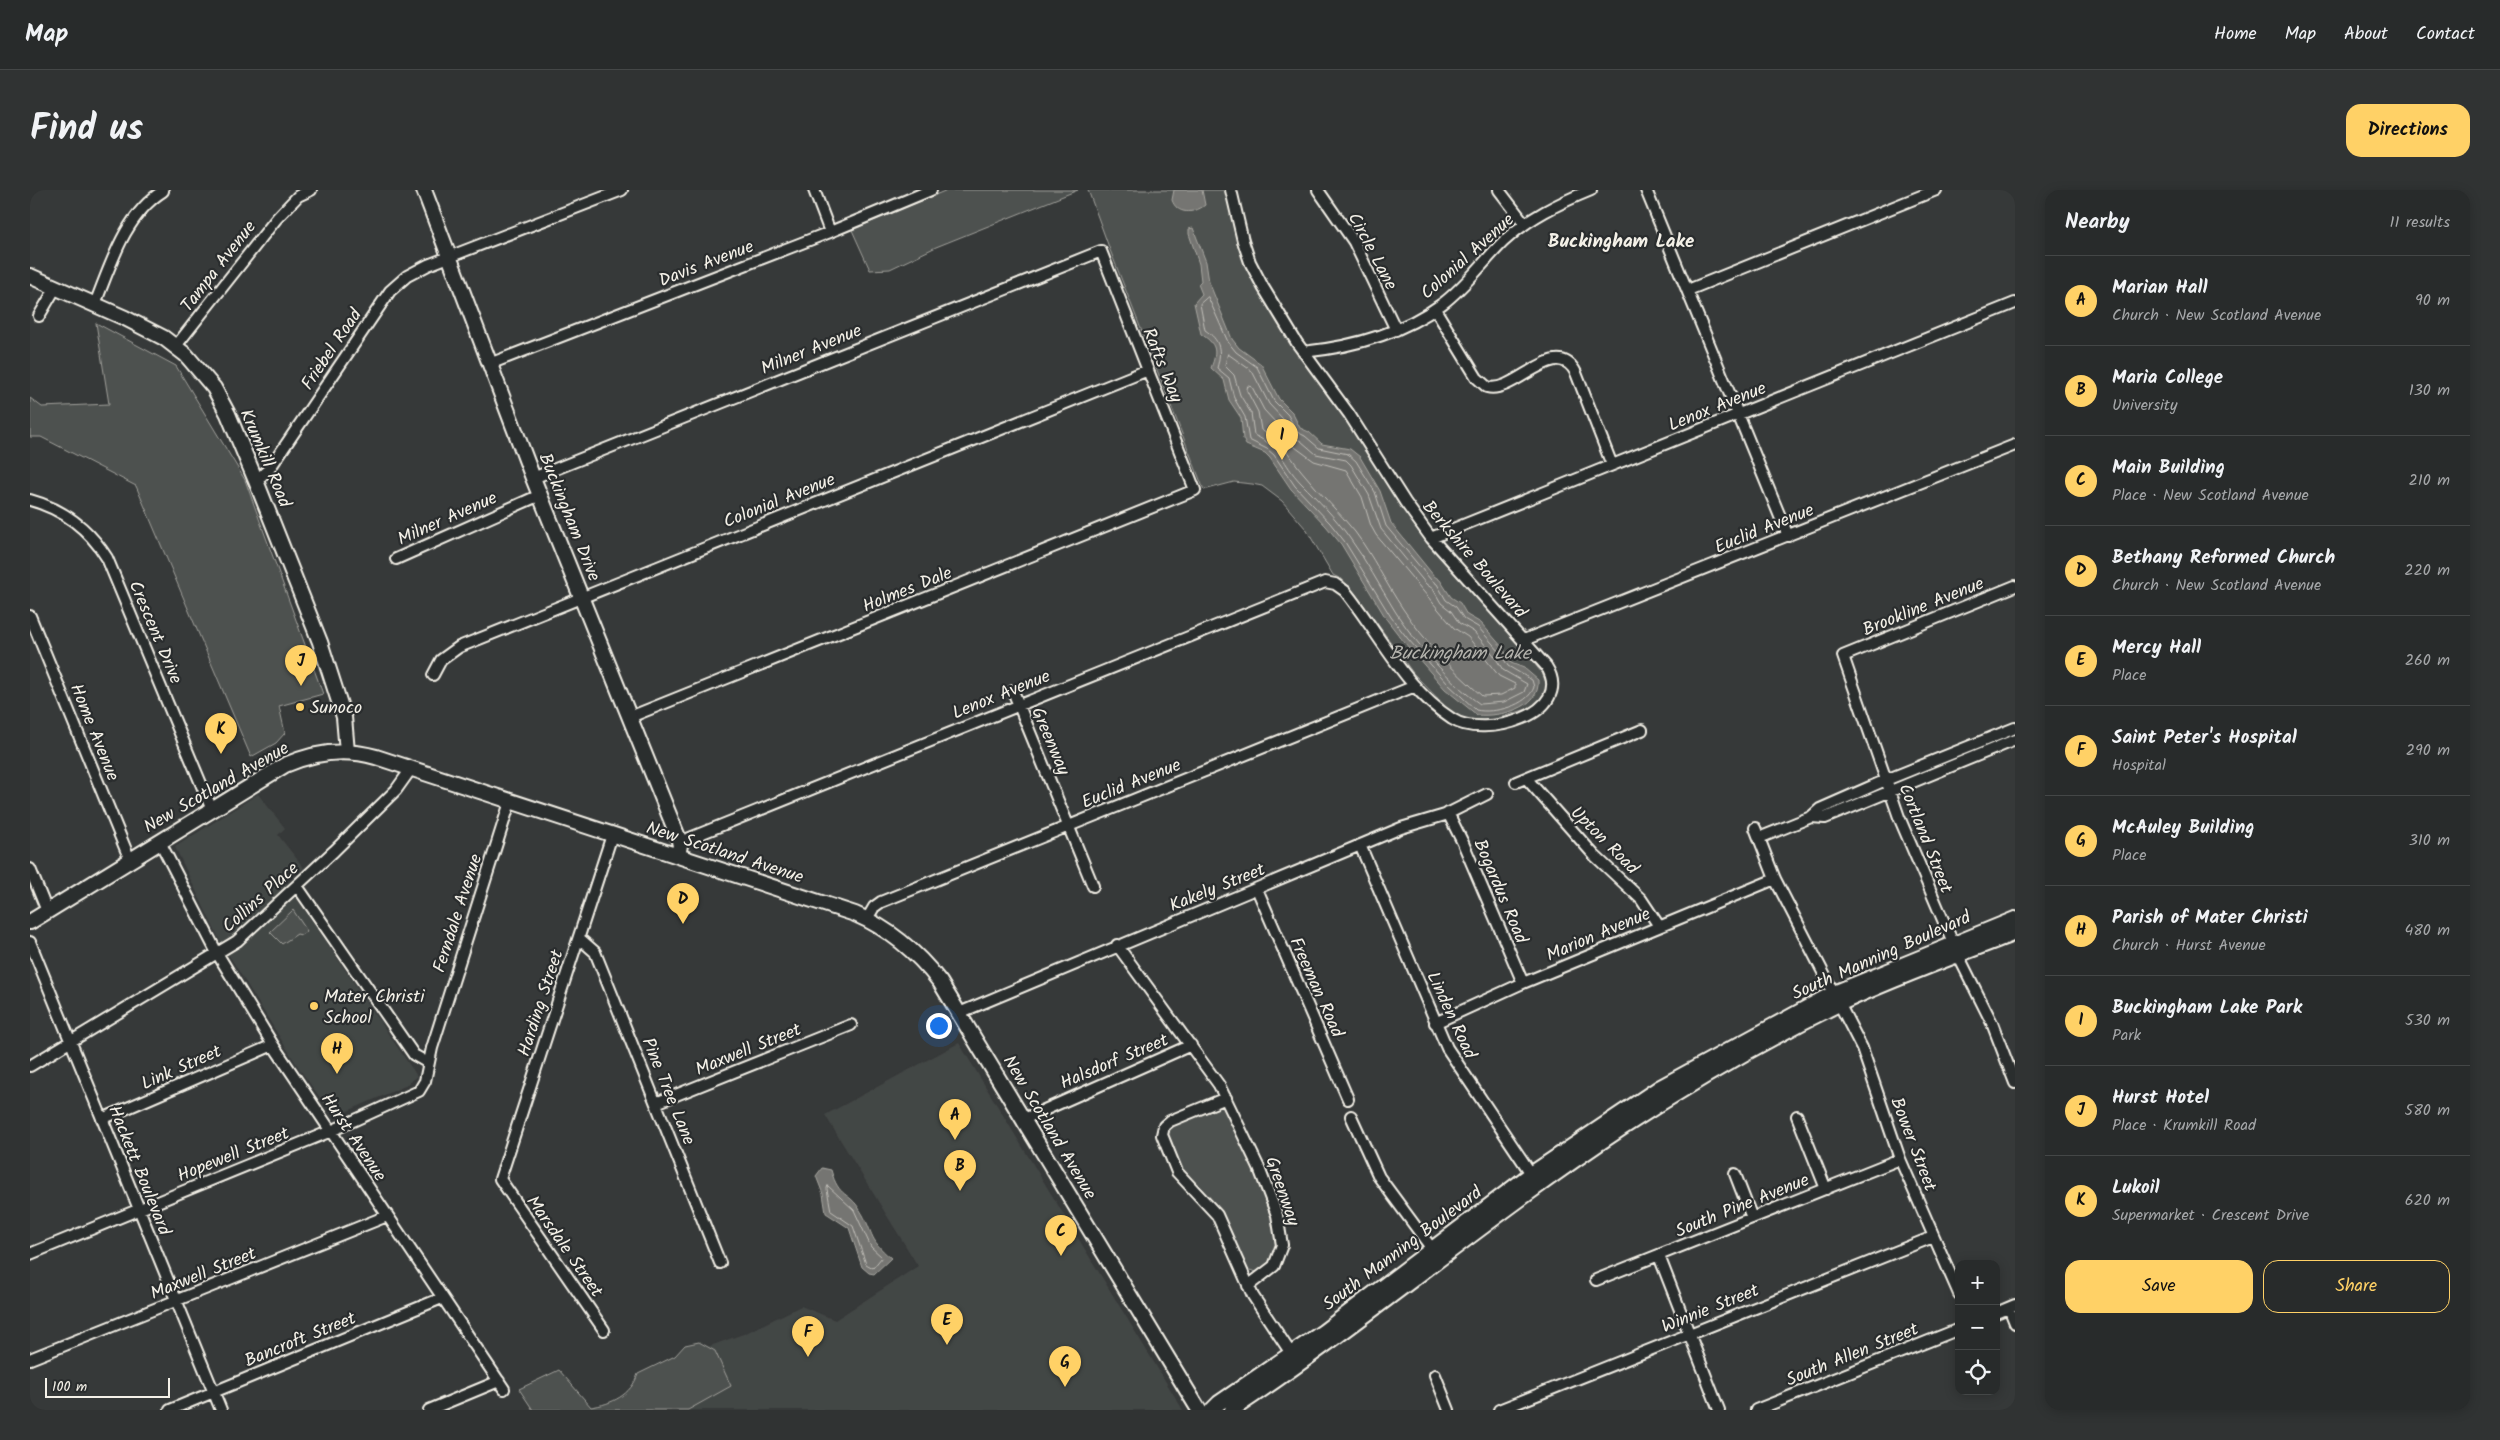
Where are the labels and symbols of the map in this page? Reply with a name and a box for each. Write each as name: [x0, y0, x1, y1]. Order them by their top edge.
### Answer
street label: Circle Lane: [1339, 207, 1404, 296]
street label: Colonial Avenue: [1414, 207, 1522, 308]
street label: Tampa Avenue: [174, 215, 264, 319]
district label: Buckingham Lake: [1548, 227, 1694, 257]
street label: Davis Avenue: [655, 233, 758, 296]
street label: Friebel Road: [294, 302, 371, 397]
street label: Milner Avenue: [757, 317, 866, 384]
street label: Rafts Way: [1133, 324, 1190, 408]
street label: Lenox Avenue: [1664, 375, 1771, 440]
street label: Krumkill Road: [231, 405, 299, 513]
pin: I: [1266, 419, 1298, 460]
street label: Buckingham Drive: [530, 449, 608, 586]
street label: Colonial Avenue: [719, 466, 840, 537]
street label: Milner Avenue: [393, 484, 502, 554]
street label: Berkshire Boulevard: [1414, 494, 1534, 626]
street label: Euclid Avenue: [1710, 496, 1819, 563]
street label: Holmes Dale: [858, 559, 957, 622]
street label: Brookline Avenue: [1858, 570, 1989, 645]
street label: Crescent Drive: [120, 576, 189, 689]
water label: Buckingham Lake: [1390, 639, 1533, 669]
pin: J: [285, 645, 317, 686]
street label: Lenox Avenue: [948, 663, 1055, 728]
street label: Home Avenue: [61, 679, 126, 786]
place label: Sunoco: [310, 694, 362, 723]
marker: Sunoco: [294, 701, 306, 713]
street label: Greenway: [1022, 703, 1077, 781]
pin: K: [205, 713, 237, 754]
street label: New Scotland Avenue: [139, 735, 295, 842]
street label: Euclid Avenue: [1077, 751, 1186, 818]
street label: Cortland Street: [1889, 779, 1960, 899]
street label: Upton Road: [1563, 800, 1646, 883]
street label: New Scotland Avenue: [642, 814, 807, 893]
street label: Bogardus Road: [1465, 835, 1535, 949]
street label: Ferndale Avenue: [426, 850, 491, 977]
street label: Collins Place: [216, 855, 306, 941]
street label: Kakely Street: [1165, 856, 1271, 921]
pin: D: [667, 883, 699, 924]
street label: Marion Avenue: [1542, 900, 1655, 970]
street label: South Manning Boulevard: [1787, 903, 1977, 1009]
street label: Freeman Road: [1281, 933, 1351, 1043]
street label: Harding Street: [511, 945, 573, 1061]
street label: Linden Road: [1418, 967, 1484, 1065]
place label: Mater Christi School: [324, 983, 425, 1033]
marker: Mater Christi School: [308, 1000, 320, 1012]
your location: [926, 1013, 952, 1039]
street label: Maxwell Street: [691, 1016, 807, 1085]
street label: Halsdorf Street: [1056, 1026, 1174, 1098]
pin: H: [321, 1033, 353, 1074]
street label: Pine Tree Lane: [633, 1033, 702, 1150]
street label: Link Street: [137, 1037, 227, 1099]
street label: New Scotland Avenue: [994, 1050, 1103, 1206]
street label: Hurst Avenue: [312, 1088, 393, 1188]
street label: Bower Street: [1881, 1093, 1944, 1197]
pin: A: [939, 1099, 971, 1140]
street label: Hackett Boulevard: [99, 1101, 178, 1241]
street label: Hopewell Street: [173, 1119, 295, 1191]
pin: B: [944, 1150, 976, 1191]
street label: Greenway: [1256, 1153, 1307, 1231]
street label: South Pine Avenue: [1671, 1166, 1814, 1246]
street label: South Manning Boulevard: [1317, 1179, 1490, 1319]
street label: Marsdale Street: [518, 1190, 610, 1305]
pin: C: [1045, 1215, 1077, 1256]
street label: Maxwell Street: [146, 1240, 262, 1309]
street label: Winnie Street: [1657, 1276, 1765, 1342]
street label: Bancroft Street: [240, 1304, 362, 1376]
pin: E: [931, 1304, 963, 1345]
street label: South Allen Street: [1782, 1315, 1924, 1395]
pin: F: [792, 1316, 824, 1357]
pin: G: [1049, 1346, 1081, 1387]
scale bar: [45, 1375, 170, 1398]

